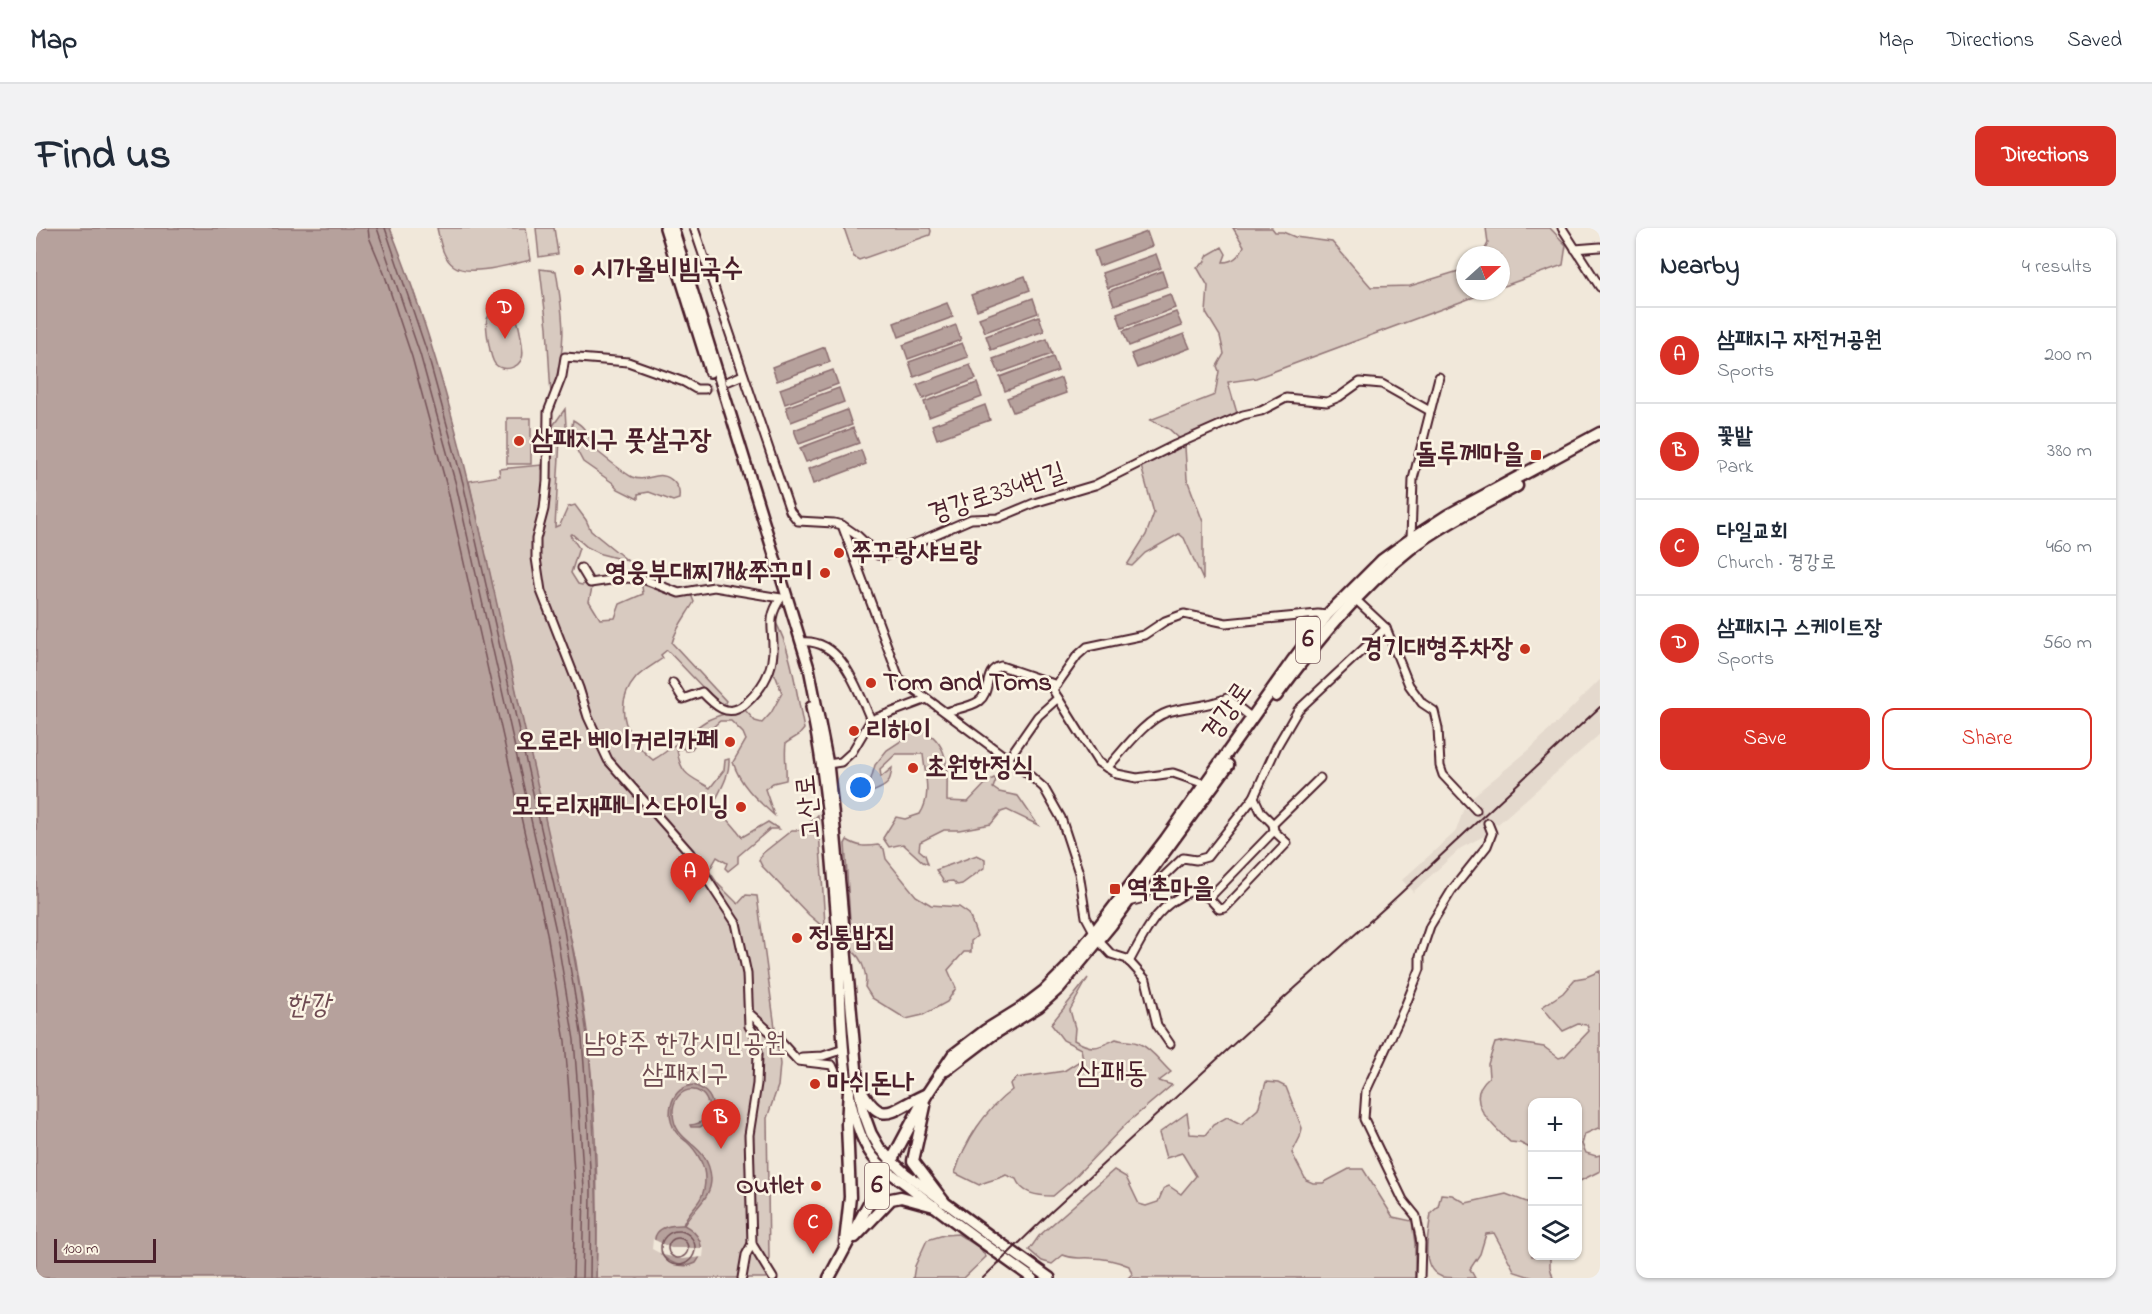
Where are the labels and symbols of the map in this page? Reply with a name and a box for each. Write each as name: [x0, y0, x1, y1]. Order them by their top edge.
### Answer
north arrow: [1456, 246, 1510, 300]
place label: 시가올비빔국수: [591, 251, 743, 290]
marker: 시가올비빔국수: [572, 263, 586, 277]
pin: D: [486, 290, 524, 339]
place label: 삼패지구 풋살구장: [531, 422, 712, 461]
marker: 삼패지구 풋살구장: [512, 434, 526, 448]
place label: 돌루께마을: [1415, 436, 1524, 475]
marker: 돌루께마을: [1529, 448, 1543, 462]
street label: 경강로334번길: [923, 453, 1071, 534]
place label: 쭈꾸랑샤브랑: [851, 534, 982, 573]
marker: 쭈꾸랑샤브랑: [832, 546, 846, 560]
place label: 영웅부대찌개&쭈꾸미: [605, 554, 813, 593]
marker: 영웅부대찌개&쭈꾸미: [818, 566, 832, 580]
road number: 6: [1296, 617, 1320, 663]
place label: 경기대형주차장: [1361, 630, 1513, 669]
marker: 경기대형주차장: [1518, 642, 1532, 656]
place label: Tom and Toms: [883, 664, 1052, 703]
street label: 경강로: [1193, 674, 1263, 750]
marker: Tom and Toms: [864, 676, 878, 690]
place label: 리하이: [866, 712, 931, 751]
place label: 오로라 베이커리카페: [516, 723, 718, 762]
marker: 리하이: [847, 724, 861, 738]
marker: 오로라 베이커리카페: [723, 735, 737, 749]
place label: 초원한정식: [925, 749, 1034, 788]
marker: 초원한정식: [906, 761, 920, 775]
street label: 고산로: [787, 773, 833, 841]
your location: [846, 773, 875, 802]
place label: 모도리재패니스다이닝: [512, 788, 729, 827]
marker: 모도리재패니스다이닝: [734, 800, 748, 814]
pin: A: [670, 854, 710, 903]
place label: 역촌마을: [1127, 870, 1214, 909]
marker: 역촌마을: [1108, 882, 1122, 896]
place label: 정통밥집: [809, 919, 896, 958]
marker: 정통밥집: [790, 931, 804, 945]
water label: 한강: [285, 986, 334, 1027]
park label: 남양주 한강시민공원 삼패지구: [584, 1025, 786, 1095]
district label: 삼패동: [1076, 1053, 1148, 1097]
place label: 마쉬돈나: [827, 1065, 914, 1104]
marker: 마쉬돈나: [808, 1077, 822, 1091]
pin: B: [702, 1100, 740, 1149]
road number: 6: [865, 1163, 889, 1209]
place label: Outlet: [736, 1167, 805, 1206]
marker: Outlet: [809, 1179, 823, 1193]
pin: C: [794, 1204, 832, 1254]
scale bar: [54, 1236, 156, 1264]

